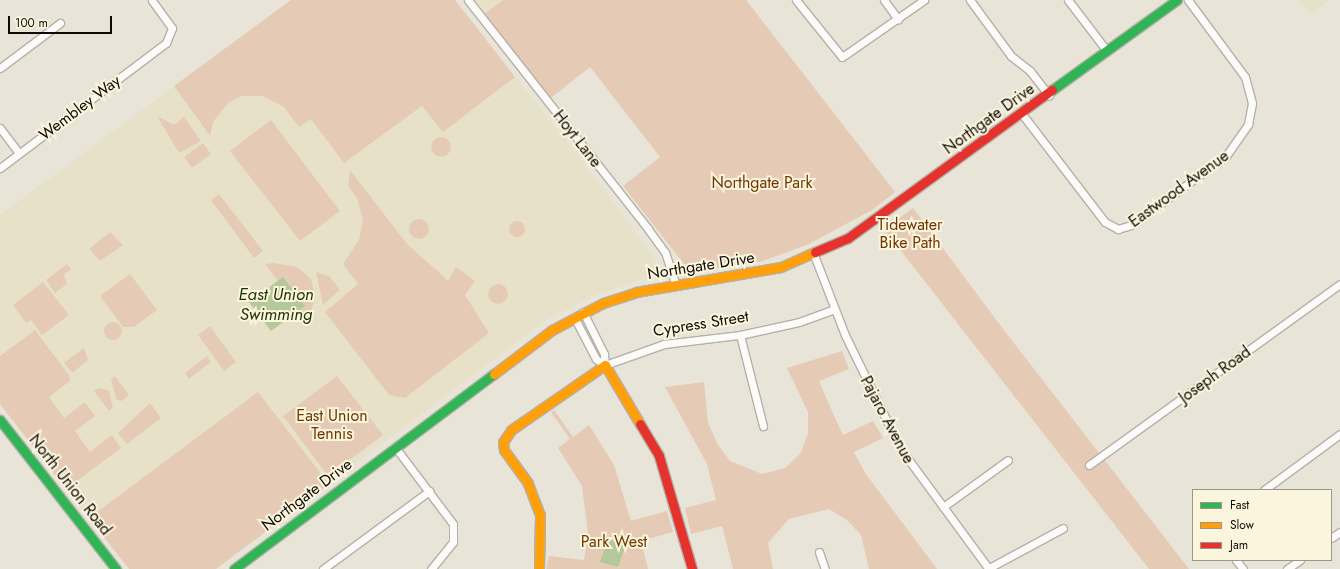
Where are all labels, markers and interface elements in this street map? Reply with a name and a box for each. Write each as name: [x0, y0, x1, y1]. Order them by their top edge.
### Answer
scale bar: [10, 8, 114, 34]
text: 100 m: [15, 14, 48, 32]
street label: Wembley Way: [36, 71, 124, 145]
street label: Northgate Drive: [940, 79, 1038, 159]
street label: Hoyt Lane: [549, 107, 605, 171]
street label: Eastwood Avenue: [1125, 146, 1233, 232]
park label: Northgate Park: [711, 173, 813, 193]
park label: Tidewater Bike Path: [878, 215, 942, 253]
street label: Northgate Drive: [646, 248, 756, 284]
water label: East Union Swimming: [238, 285, 314, 325]
street label: Cypress Street: [652, 307, 750, 341]
street label: Joseph Road: [1175, 343, 1255, 407]
street label: Pajaro Avenue: [856, 373, 918, 467]
park label: East Union Tennis: [296, 406, 368, 444]
street label: North Union Road: [25, 431, 115, 539]
street label: Northgate Drive: [258, 455, 356, 535]
legend: [1192, 489, 1332, 561]
text: Fast: [1230, 496, 1249, 514]
text: Slow: [1230, 516, 1254, 534]
park label: Park West: [581, 532, 647, 552]
text: Jam: [1230, 536, 1248, 554]

